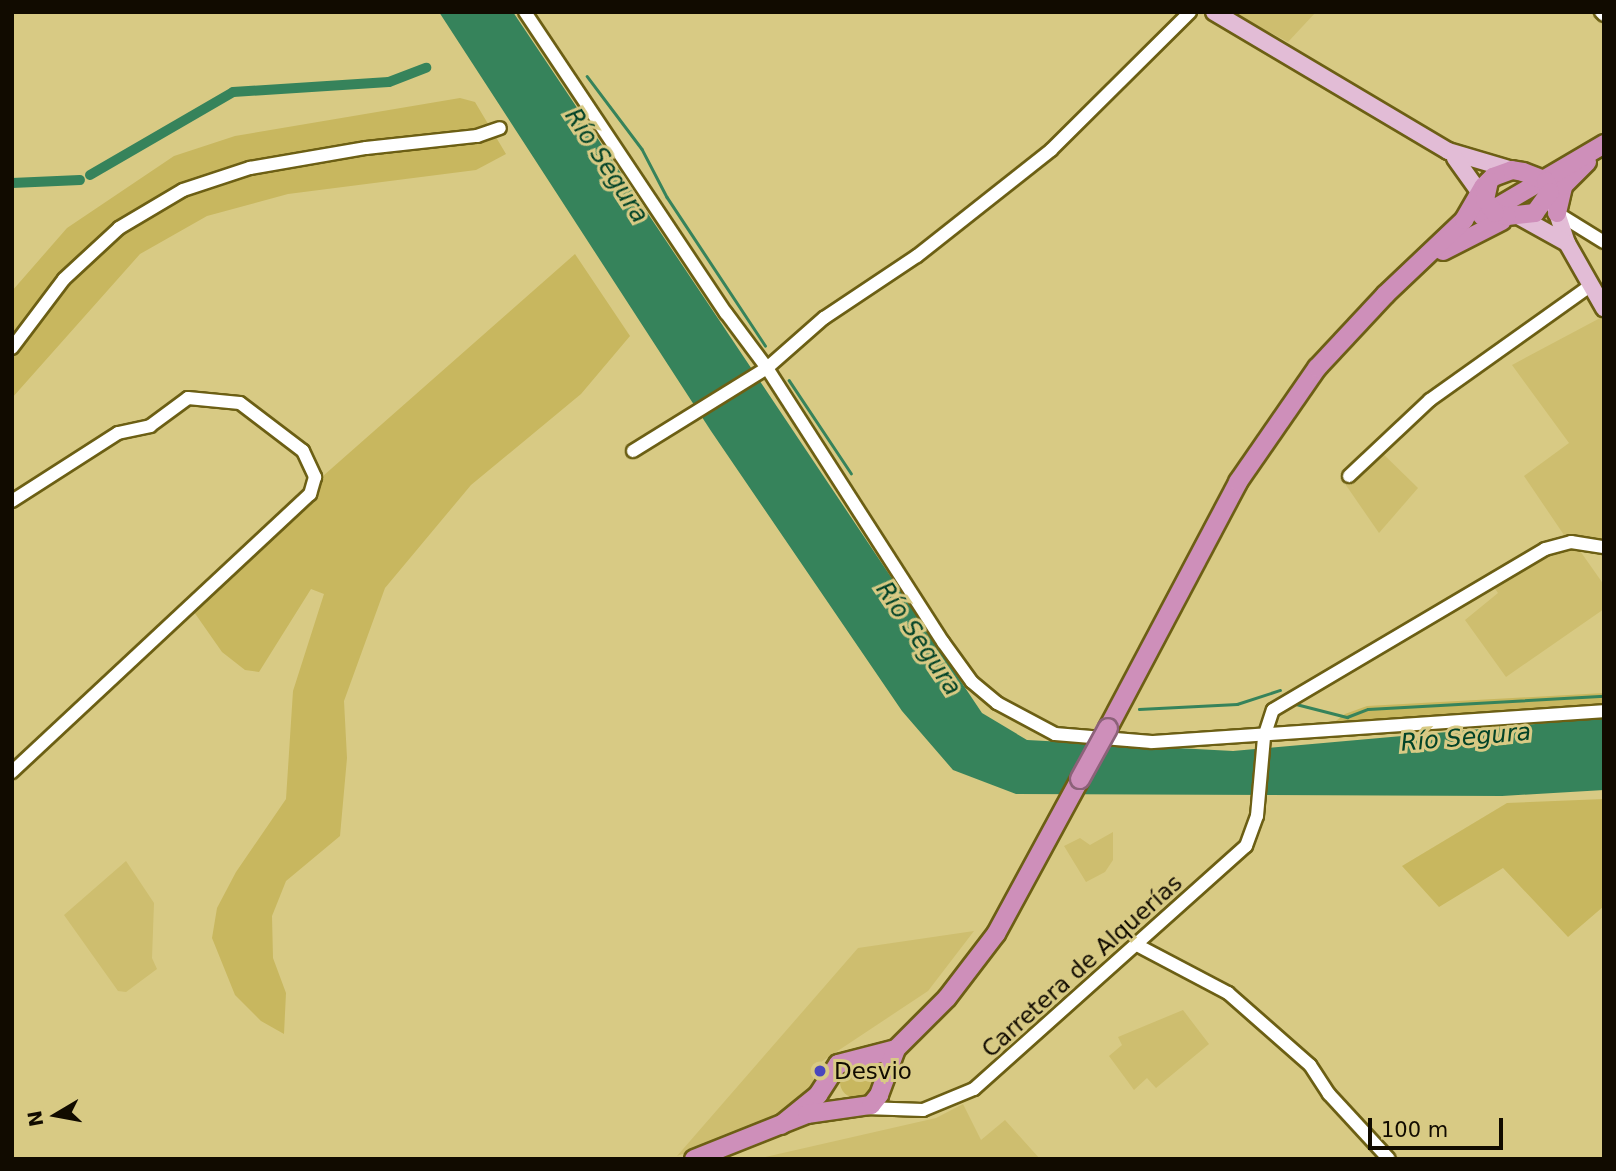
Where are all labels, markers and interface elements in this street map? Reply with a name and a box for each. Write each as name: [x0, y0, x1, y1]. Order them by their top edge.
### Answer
water label: Río Segura: [558, 103, 654, 229]
water label: Río Segura: [870, 577, 966, 701]
water label: Río Segura: [1400, 718, 1532, 758]
street label: Carretera de Alquerías: [976, 869, 1188, 1063]
place label: Desvio: [834, 1057, 912, 1085]
marker: Desvio: [812, 1063, 828, 1079]
north arrow: [21, 1080, 91, 1150]
scale bar: [1371, 1104, 1506, 1148]
text: N: [23, 1109, 48, 1128]
text: 100 m: [1381, 1118, 1448, 1142]

